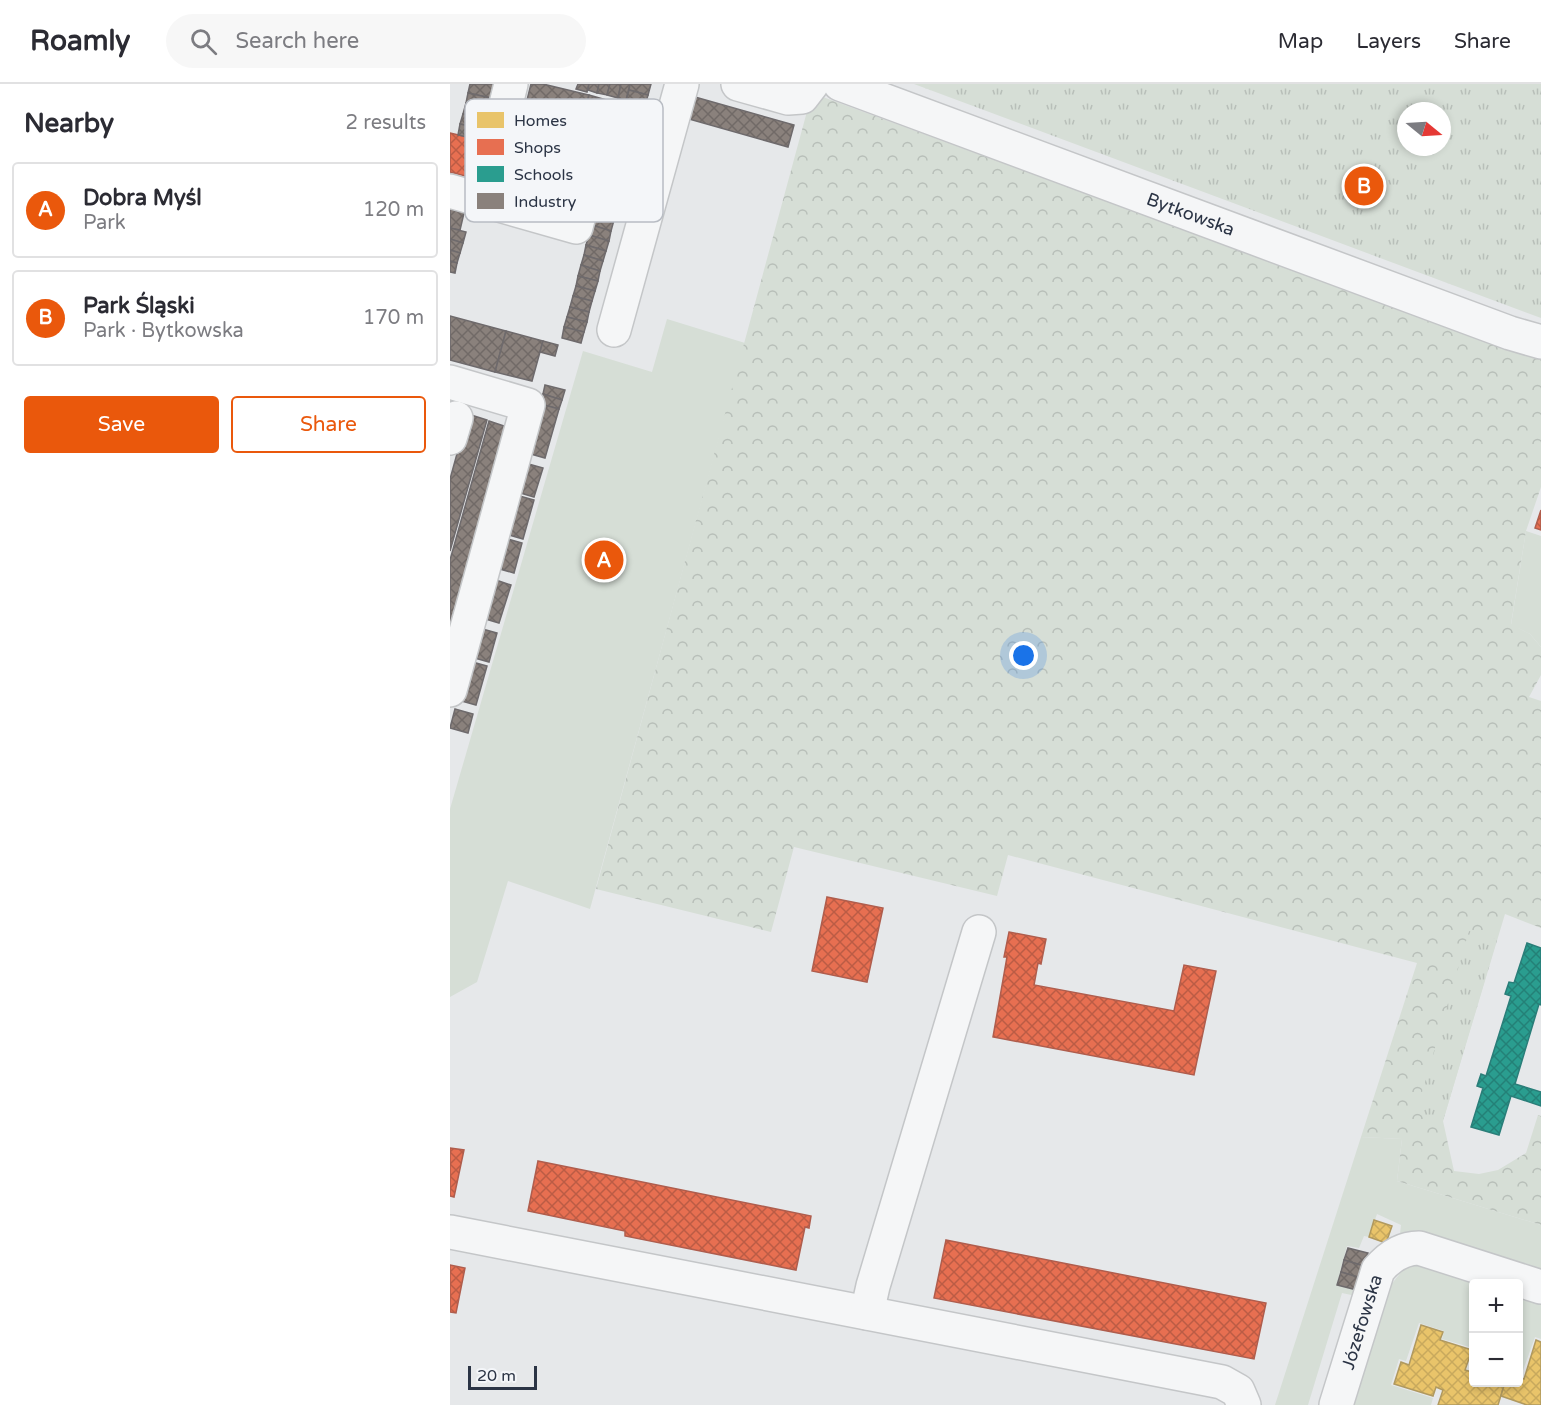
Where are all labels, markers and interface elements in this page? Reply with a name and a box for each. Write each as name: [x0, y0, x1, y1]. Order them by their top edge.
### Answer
search box: [166, 14, 586, 68]
text: Roamly: [30, 24, 130, 58]
icon: search: [187, 25, 220, 58]
text: Search here: [235, 28, 359, 54]
text: Map: [1278, 29, 1323, 54]
text: Layers: [1356, 29, 1421, 54]
text: Share: [1454, 29, 1511, 54]
legend: [465, 99, 663, 222]
north arrow: [1397, 102, 1451, 156]
text: Nearby: [24, 108, 114, 139]
text: 2 results: [346, 111, 426, 135]
text: Homes: [514, 111, 567, 131]
text: Shops: [514, 138, 561, 158]
pin: B: [1344, 164, 1384, 208]
text: Schools: [514, 165, 573, 185]
text: Dobra Myśl: [83, 185, 202, 211]
street label: Bytkowska: [1143, 188, 1238, 241]
text: Industry: [514, 192, 577, 212]
text: A: [38, 198, 53, 222]
text: 120 m: [363, 198, 424, 222]
text: Park: [83, 211, 126, 235]
text: Park Śląski: [83, 293, 195, 319]
text: B: [39, 306, 52, 330]
text: 170 m: [363, 306, 424, 330]
text: Park · Bytkowska: [83, 319, 244, 343]
button: Save: [24, 396, 219, 453]
button: Share: [231, 396, 426, 453]
pin: A: [584, 538, 624, 582]
your location: [1009, 641, 1038, 670]
street label: Józefowska: [1337, 1272, 1387, 1372]
map controls: [1469, 1279, 1523, 1387]
button: +: [1469, 1279, 1523, 1333]
button: −: [1469, 1333, 1523, 1387]
scale bar: [468, 1363, 537, 1390]
text: 20 m: [477, 1366, 516, 1386]

